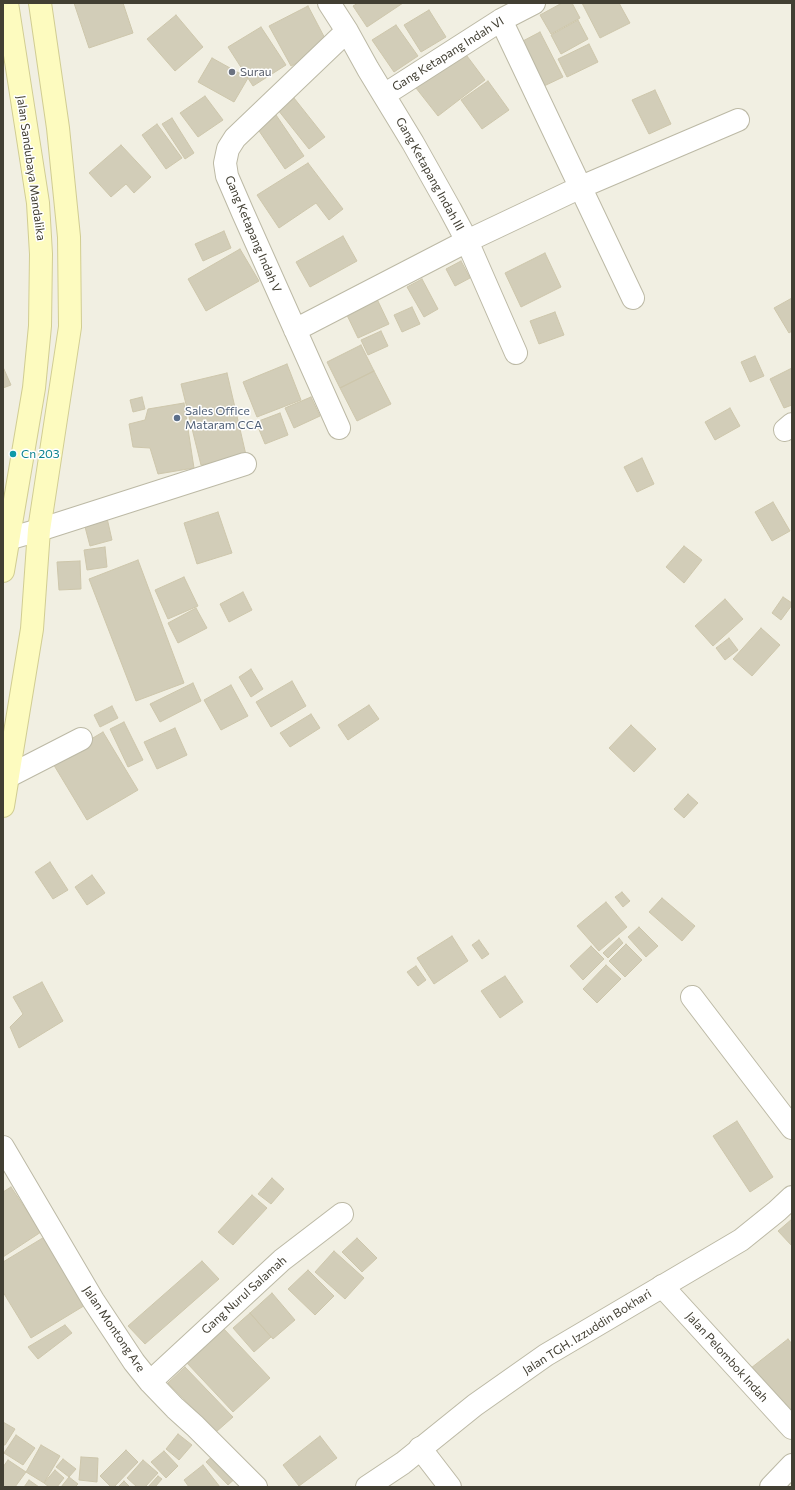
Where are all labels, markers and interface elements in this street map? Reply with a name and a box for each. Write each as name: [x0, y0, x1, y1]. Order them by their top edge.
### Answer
street label: Gang Ketapang Indah VI: [389, 14, 507, 94]
place label: Surau: [240, 65, 271, 79]
marker: Surau: [227, 67, 237, 77]
street label: Jalan Sandubaya Mandalika: [14, 94, 48, 242]
street label: Gang Ketapang Indah III: [393, 115, 467, 233]
street label: Gang Ketapang Indah V: [222, 173, 284, 295]
place label: Sales Office Mataram CCA: [185, 404, 262, 432]
marker: Sales Office Mataram CCA: [172, 413, 182, 423]
place label: Cn 203: [21, 447, 60, 461]
marker: Cn 203: [8, 449, 18, 459]
street label: Gang Nurul Salamah: [198, 1253, 290, 1337]
street label: Jalan Montong Are: [80, 1283, 148, 1375]
street label: Jalan TGH. Izzuddin Bokhari: [520, 1286, 654, 1378]
street label: Jalan Pelombok Indah: [683, 1309, 771, 1405]

